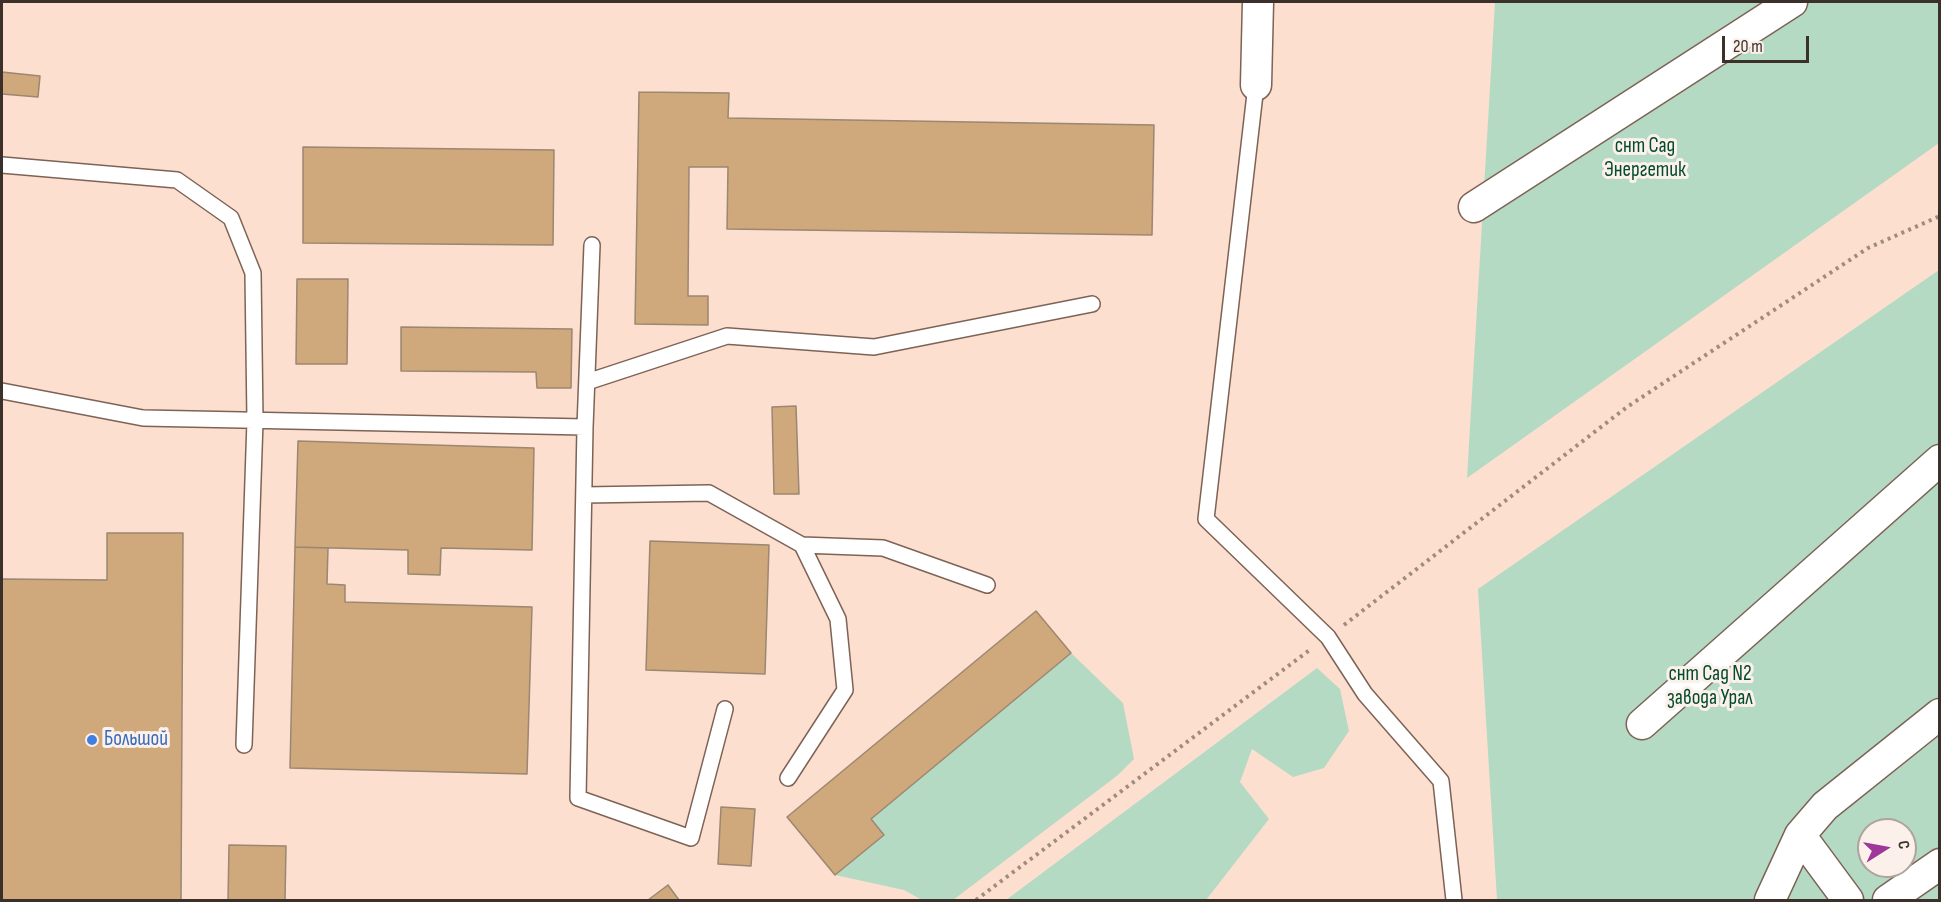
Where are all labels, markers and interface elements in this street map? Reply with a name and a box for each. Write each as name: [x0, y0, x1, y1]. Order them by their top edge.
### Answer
scale bar: [1725, 24, 1812, 62]
text: 20 m: [1733, 36, 1763, 57]
park label: снт Сад Энергетик: [1604, 134, 1686, 184]
park label: снт Сад N2 завода Урал: [1667, 662, 1753, 712]
place label: Большой: [104, 727, 168, 753]
marker: Большой: [85, 733, 99, 747]
north arrow: [1857, 818, 1917, 878]
text: С: [1893, 839, 1913, 851]

